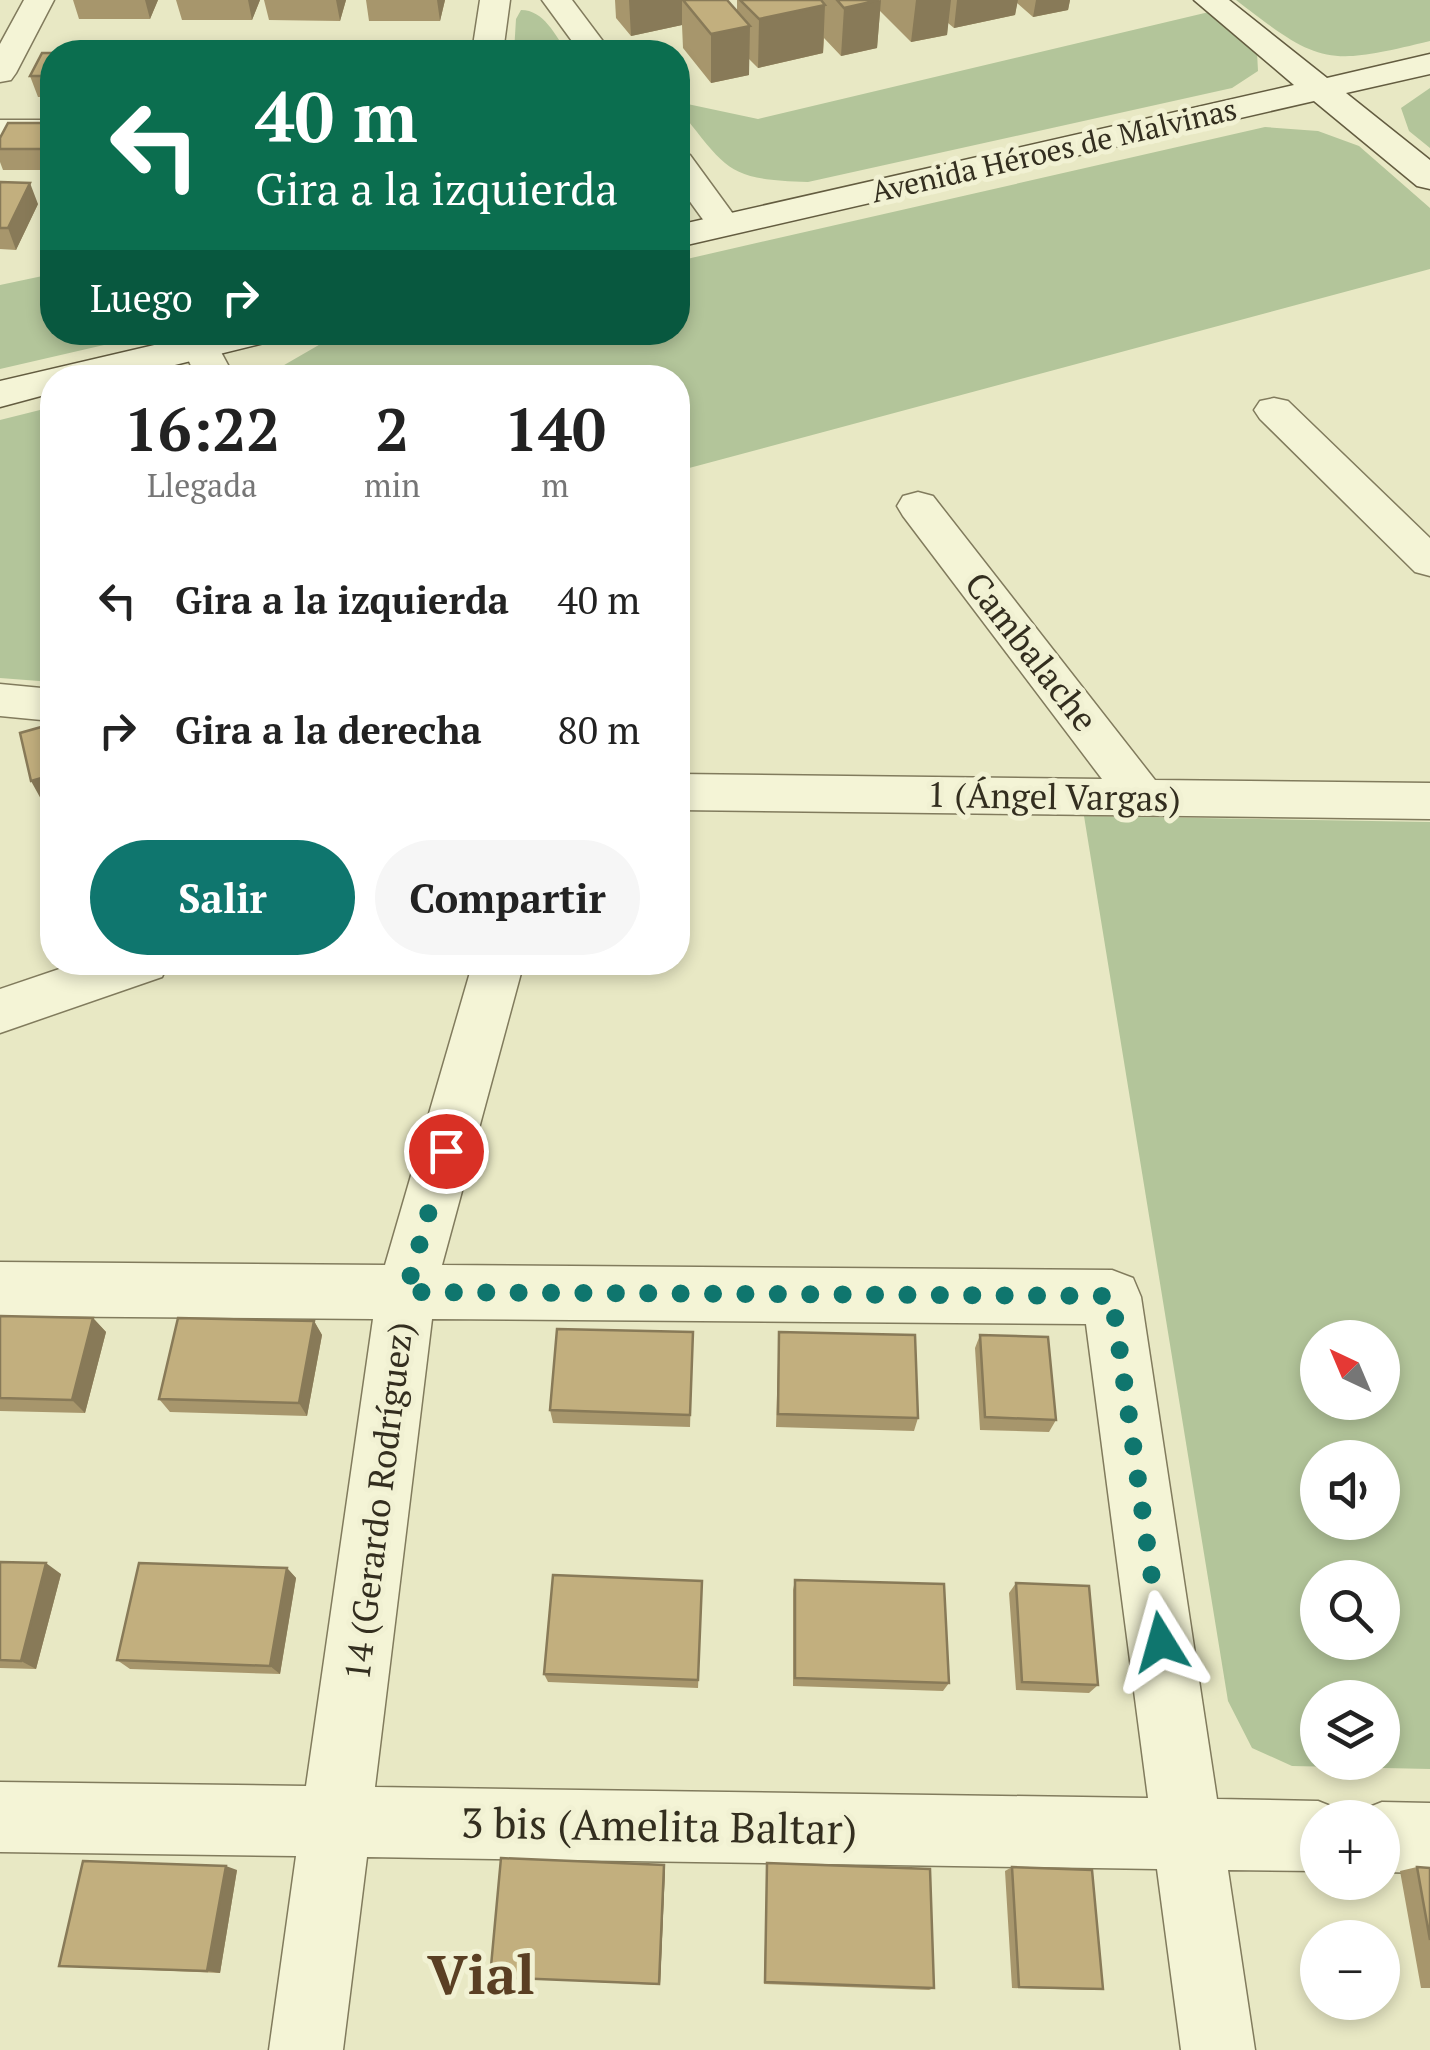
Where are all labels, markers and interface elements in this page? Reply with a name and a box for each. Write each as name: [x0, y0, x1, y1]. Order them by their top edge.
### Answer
text: 40 m: [255, 69, 418, 162]
icon: left: [90, 80, 220, 210]
street label: Avenida Héroes de Malvinas: [867, 88, 1240, 212]
text: Gira a la izquierda: [255, 158, 618, 218]
icon: right: [213, 270, 268, 325]
text: Luego: [90, 273, 193, 323]
text: 16:22: [124, 389, 280, 468]
text: 2: [375, 389, 409, 468]
text: 140: [504, 389, 606, 468]
text: Llegada: [147, 464, 257, 506]
text: min: [364, 464, 420, 506]
text: m: [541, 464, 569, 506]
street label: Cambalache: [955, 562, 1108, 740]
icon: left: [90, 573, 145, 628]
text: Gira a la izquierda: [175, 575, 509, 625]
text: 40 m: [557, 575, 640, 625]
icon: right: [90, 703, 145, 758]
text: Gira a la derecha: [175, 705, 482, 755]
text: 80 m: [557, 705, 640, 755]
street label: 1 (Ángel Vargas): [927, 771, 1181, 821]
button: Salir: [90, 840, 355, 955]
button: Compartir: [375, 840, 640, 955]
pin: [404, 1109, 489, 1194]
icon: arrive: [419, 1124, 474, 1179]
street label: 14 (Gerardo Rodríguez): [333, 1319, 423, 1683]
north arrow: [1300, 1320, 1400, 1420]
map controls: [1300, 1320, 1400, 2020]
button: sound: [1300, 1440, 1400, 1540]
button: search: [1300, 1560, 1400, 1660]
position arrow: [1109, 1590, 1213, 1694]
button: layers: [1300, 1680, 1400, 1780]
street label: 3 bis (Amelita Baltar): [460, 1794, 858, 1856]
button: +: [1300, 1800, 1400, 1900]
button: −: [1300, 1920, 1400, 2020]
district label: Vial: [427, 1937, 535, 2010]

